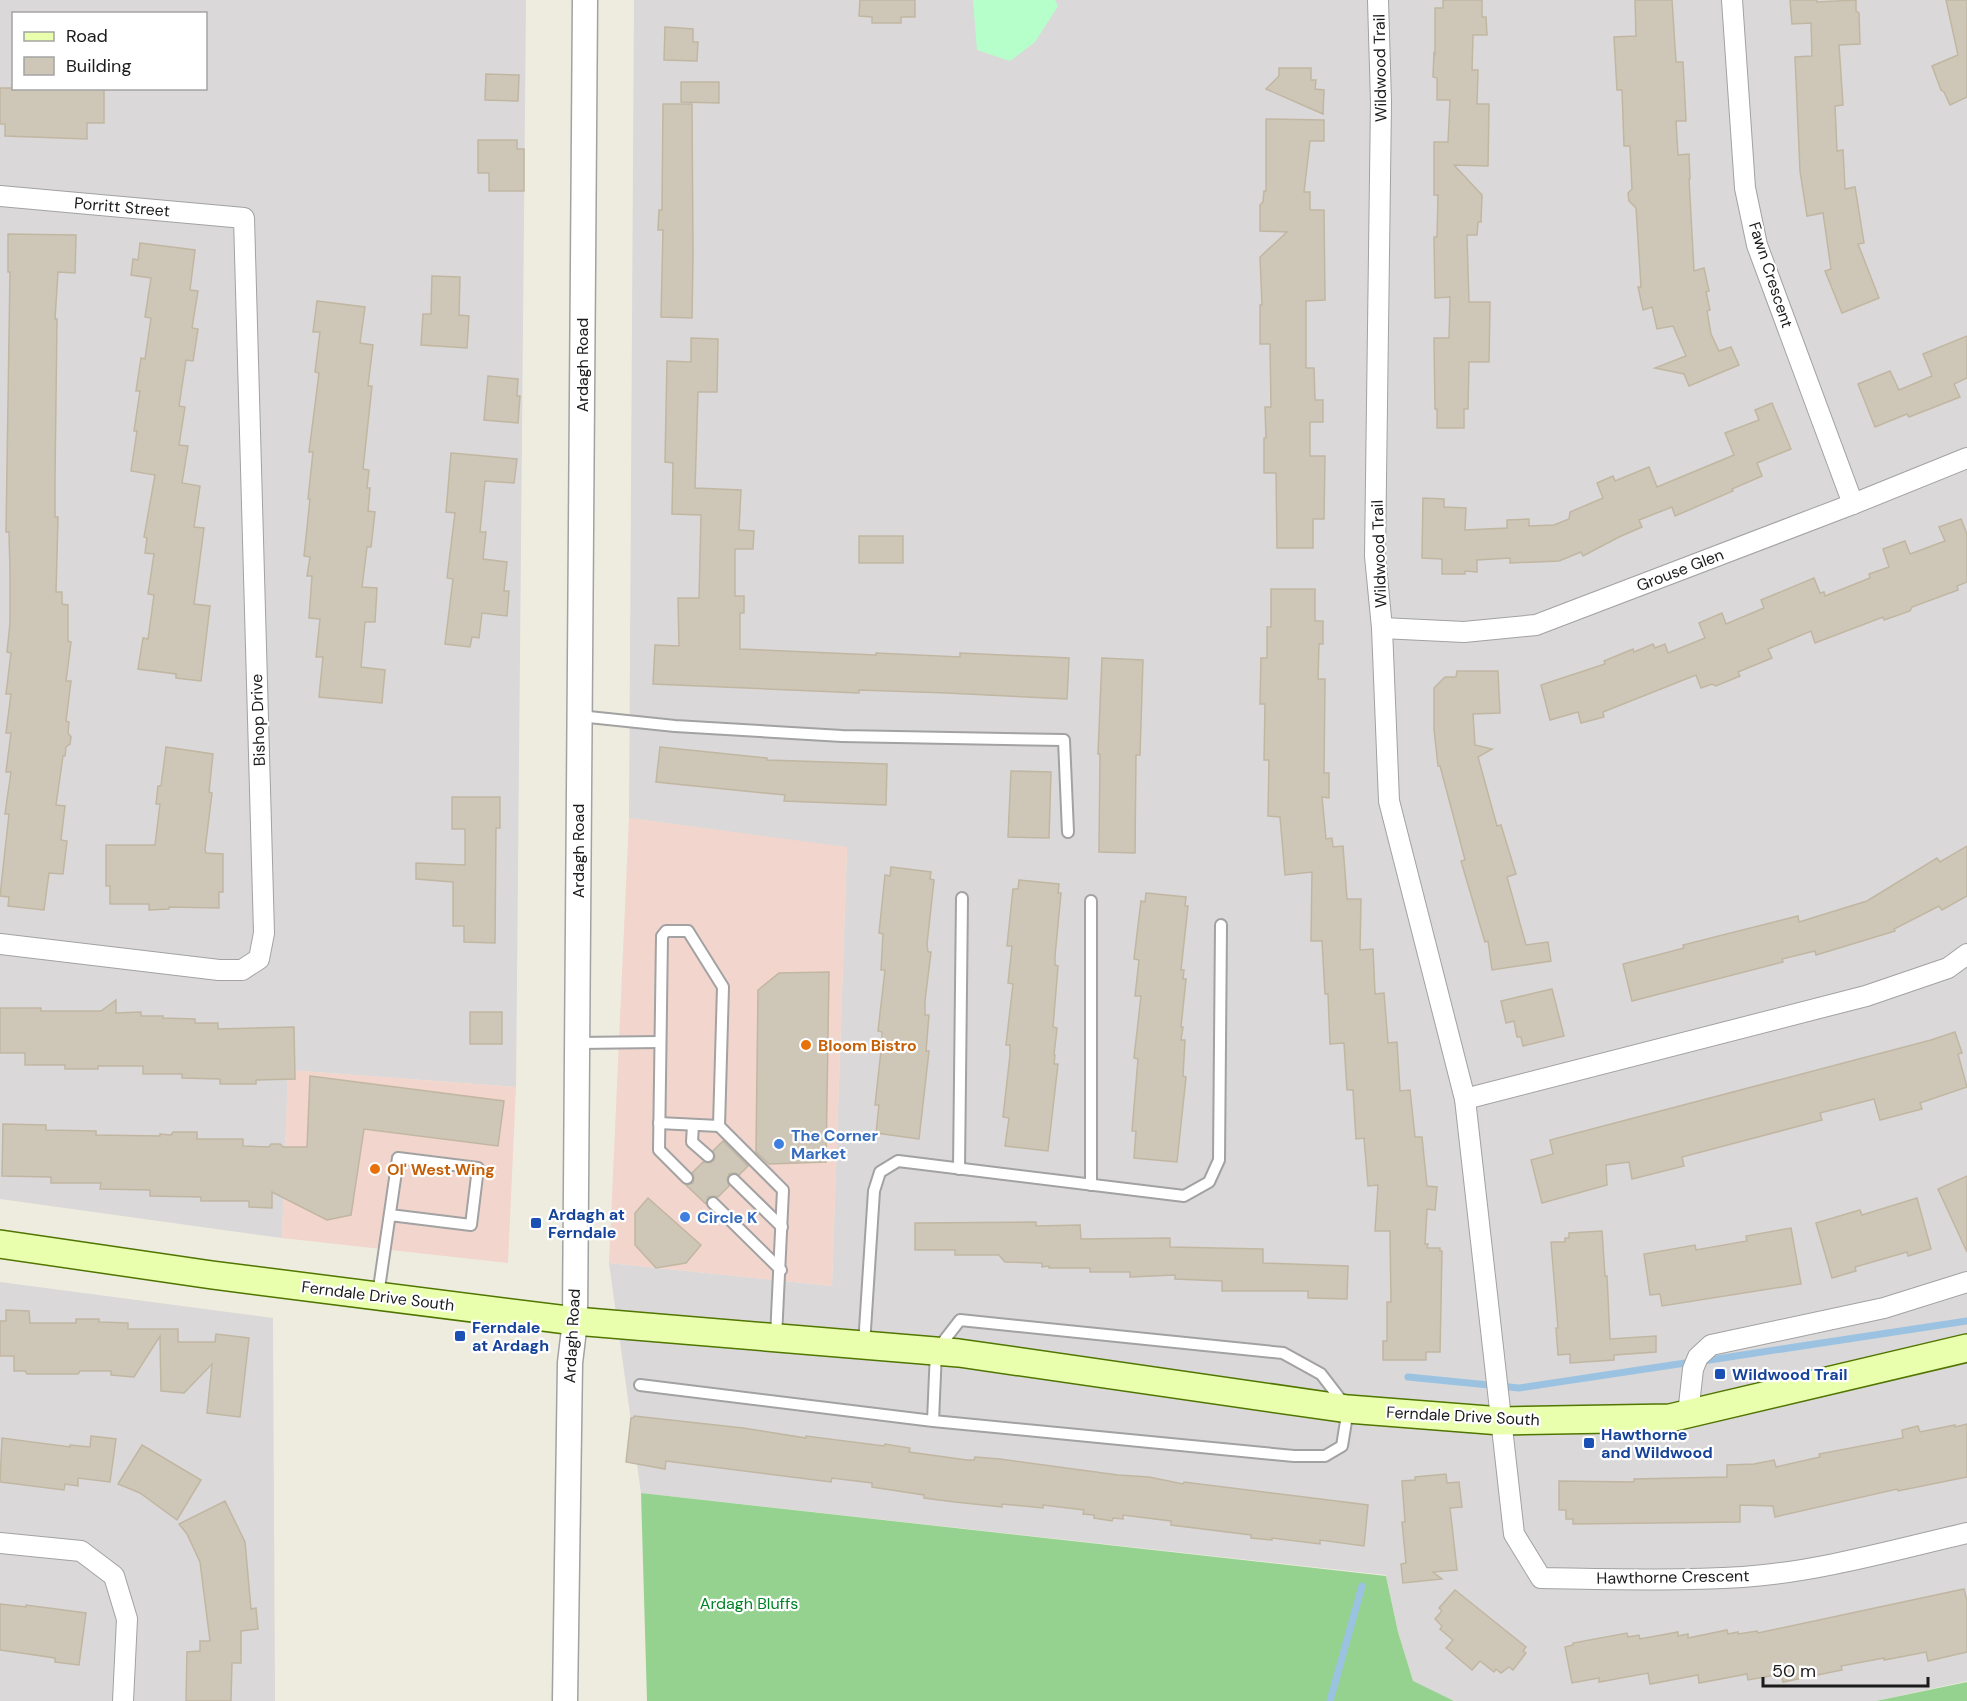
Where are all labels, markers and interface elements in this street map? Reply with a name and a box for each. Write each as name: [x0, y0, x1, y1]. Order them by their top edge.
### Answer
legend: [12, 12, 207, 90]
street label: Wildwood Trail: [1369, 14, 1391, 122]
text: Road: [66, 24, 108, 48]
text: Building: [66, 54, 131, 78]
street label: Porritt Street: [73, 192, 171, 222]
street label: Fawn Crescent: [1744, 219, 1798, 331]
street label: Ardagh Road: [572, 318, 593, 412]
street label: Wildwood Trail: [1367, 500, 1391, 608]
street label: Grouse Glen: [1633, 544, 1727, 596]
street label: Bishop Drive: [246, 673, 270, 767]
street label: Ardagh Road: [568, 804, 589, 898]
place label: Bloom Bistro: [818, 1035, 917, 1056]
marker: Bloom Bistro: [799, 1038, 813, 1052]
place label: The Corner Market: [791, 1125, 878, 1164]
marker: The Corner Market: [772, 1137, 786, 1151]
place label: Ol' West Wing: [387, 1159, 495, 1180]
marker: Ol' West Wing: [368, 1162, 382, 1176]
place label: Ardagh at Ferndale: [548, 1204, 625, 1243]
place label: Circle K: [697, 1207, 758, 1228]
marker: Circle K: [678, 1210, 692, 1224]
marker: Ardagh at Ferndale: [529, 1216, 543, 1230]
street label: Ferndale Drive South: [300, 1276, 456, 1316]
street label: Ardagh Road: [559, 1288, 585, 1384]
place label: Ferndale at Ardagh: [472, 1317, 549, 1356]
marker: Ferndale at Ardagh: [453, 1329, 467, 1343]
place label: Wildwood Trail: [1732, 1364, 1847, 1385]
marker: Wildwood Trail: [1713, 1367, 1727, 1381]
street label: Ferndale Drive South: [1386, 1401, 1540, 1431]
place label: Hawthorne and Wildwood: [1601, 1424, 1713, 1463]
marker: Hawthorne and Wildwood: [1582, 1436, 1596, 1450]
street label: Hawthorne Crescent: [1596, 1565, 1750, 1589]
park label: Ardagh Bluffs: [700, 1593, 798, 1614]
scale bar: [1763, 1650, 1928, 1688]
text: 50 m: [1772, 1659, 1816, 1683]

